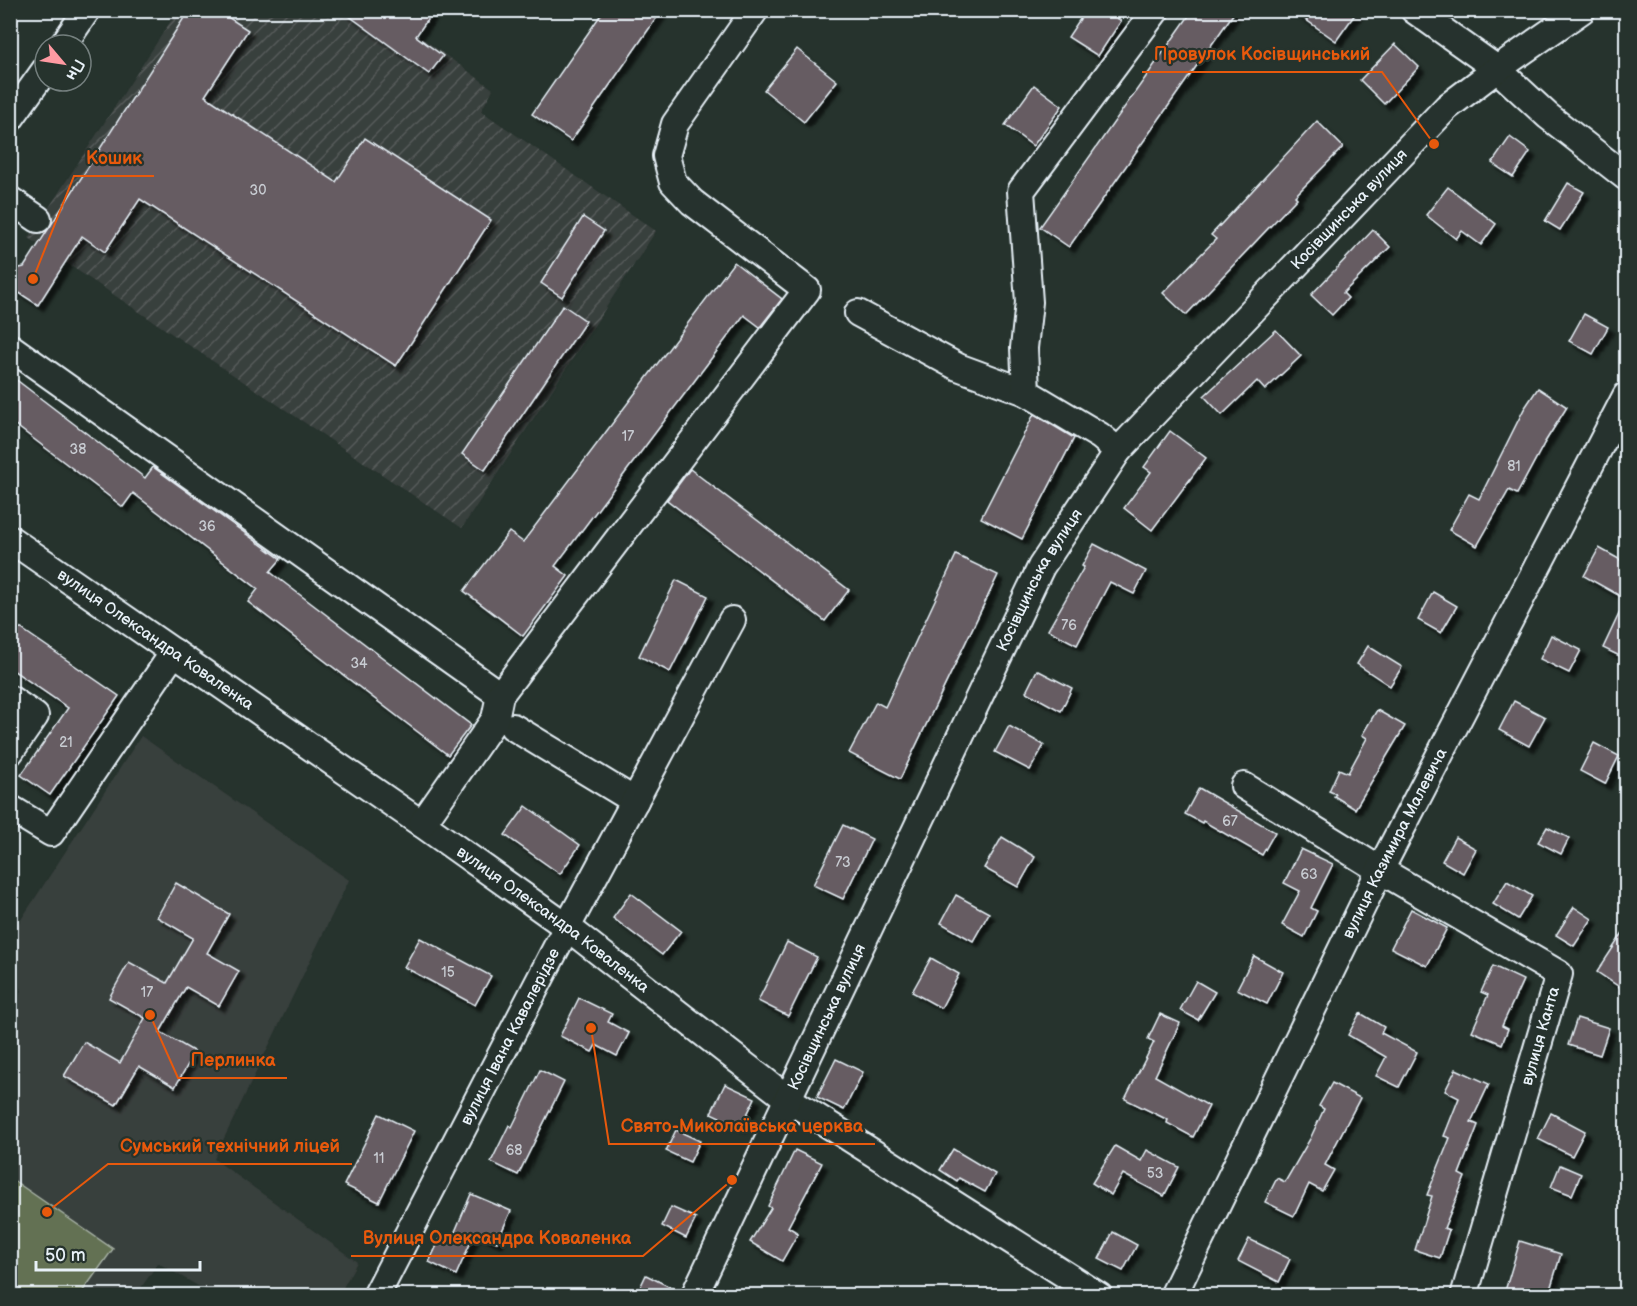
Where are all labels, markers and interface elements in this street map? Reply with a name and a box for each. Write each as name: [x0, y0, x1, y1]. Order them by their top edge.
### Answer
north arrow: [33, 33, 93, 93]
callout: Провулок Косівщинський: [1142, 36, 1382, 72]
text: Провулок Косівщинський: [1154, 44, 1370, 65]
text: Пн: [61, 56, 88, 83]
callout: Кошик: [74, 140, 154, 176]
street label: Косівщинська вулиця: [1287, 145, 1411, 274]
text: Кошик: [86, 148, 142, 169]
house number: 30: [250, 182, 266, 199]
house number: 17: [622, 428, 634, 445]
house number: 38: [70, 441, 86, 458]
house number: 81: [1507, 458, 1521, 475]
street label: Косівщинська вулиця: [993, 505, 1086, 654]
house number: 36: [198, 518, 216, 535]
street label: вулиця Олександра Коваленка: [54, 565, 258, 715]
house number: 76: [1061, 617, 1077, 634]
house number: 34: [350, 655, 368, 672]
house number: 21: [59, 734, 73, 751]
street label: вулиця Казимира Малевича: [1339, 744, 1451, 942]
house number: 67: [1222, 813, 1238, 830]
street label: вулиця Олександра Коваленка: [453, 842, 653, 997]
house number: 73: [835, 854, 851, 871]
house number: 63: [1300, 866, 1318, 883]
street label: Косівщинська вулиця: [784, 941, 870, 1093]
street label: вулиця Івана Кавалерідзе: [457, 945, 564, 1128]
house number: 15: [441, 964, 455, 981]
house number: 17: [141, 984, 153, 1001]
street label: вулиця Канта: [1518, 984, 1564, 1088]
callout: Перлинка: [178, 1042, 287, 1078]
text: Перлинка: [191, 1050, 276, 1071]
callout: Свято-Миколаївська церква: [609, 1108, 875, 1144]
text: Свято-Миколаївська церква: [621, 1116, 864, 1137]
callout: Сумський технічний ліцей: [108, 1128, 352, 1164]
text: Сумський технічний ліцей: [120, 1136, 340, 1157]
house number: 68: [506, 1142, 522, 1159]
house number: 11: [374, 1150, 384, 1167]
house number: 53: [1147, 1165, 1163, 1182]
callout: Вулиця Олександра Коваленка: [351, 1220, 643, 1256]
text: Вулиця Олександра Коваленка: [363, 1228, 632, 1249]
scale bar: [36, 1234, 200, 1272]
text: 50 m: [45, 1245, 86, 1266]

